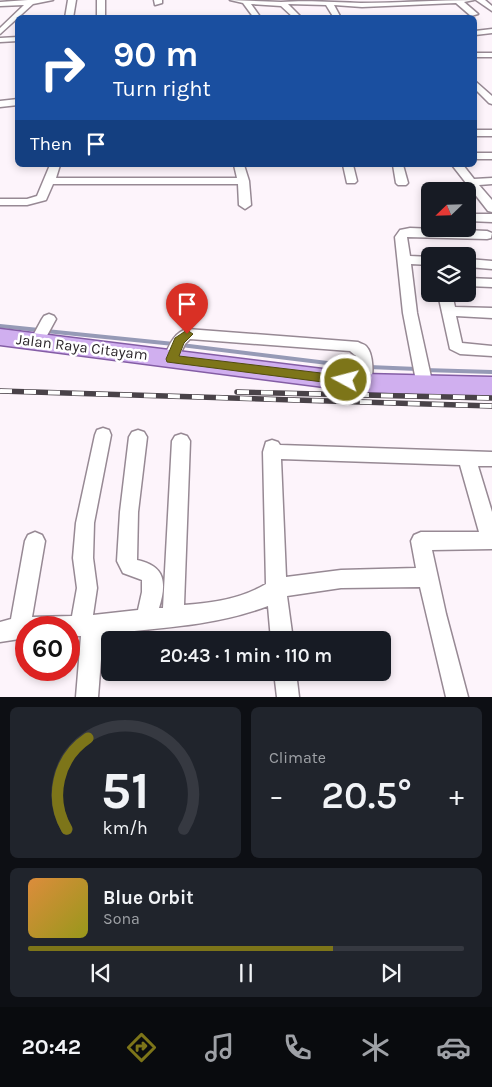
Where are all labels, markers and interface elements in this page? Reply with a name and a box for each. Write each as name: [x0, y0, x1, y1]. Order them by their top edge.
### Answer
text: 90 m: [113, 34, 199, 75]
icon: right: [30, 35, 95, 100]
text: Turn right: [113, 76, 211, 102]
icon: arrive: [82, 130, 110, 158]
text: Then: [30, 133, 72, 155]
north arrow: [421, 182, 476, 238]
map controls: [421, 182, 476, 302]
button: layers: [421, 247, 476, 302]
pin: [166, 283, 208, 334]
icon: arrive: [173, 290, 201, 318]
street label: Jalan Raya Citayam: [15, 330, 149, 364]
position arrow: [319, 353, 371, 405]
speed limit sign: 60: [15, 616, 80, 681]
text: 20:43 · 1 min · 110 m: [160, 645, 332, 667]
text: Climate: [269, 748, 326, 767]
text: 51: [101, 760, 150, 821]
text: 20.5°: [321, 773, 412, 818]
text: −: [269, 779, 284, 812]
text: +: [449, 779, 464, 812]
text: km/h: [103, 818, 148, 839]
text: Blue Orbit: [103, 887, 194, 909]
text: Sona: [103, 909, 140, 928]
icon: previous: [87, 959, 115, 987]
icon: pause: [232, 959, 260, 987]
icon: next: [377, 959, 405, 987]
icon: directions: [124, 1030, 159, 1065]
icon: music: [202, 1030, 237, 1065]
icon: phone: [280, 1030, 315, 1065]
icon: climate: [358, 1030, 393, 1065]
icon: car: [436, 1030, 471, 1065]
text: 20:42: [21, 1034, 81, 1060]

